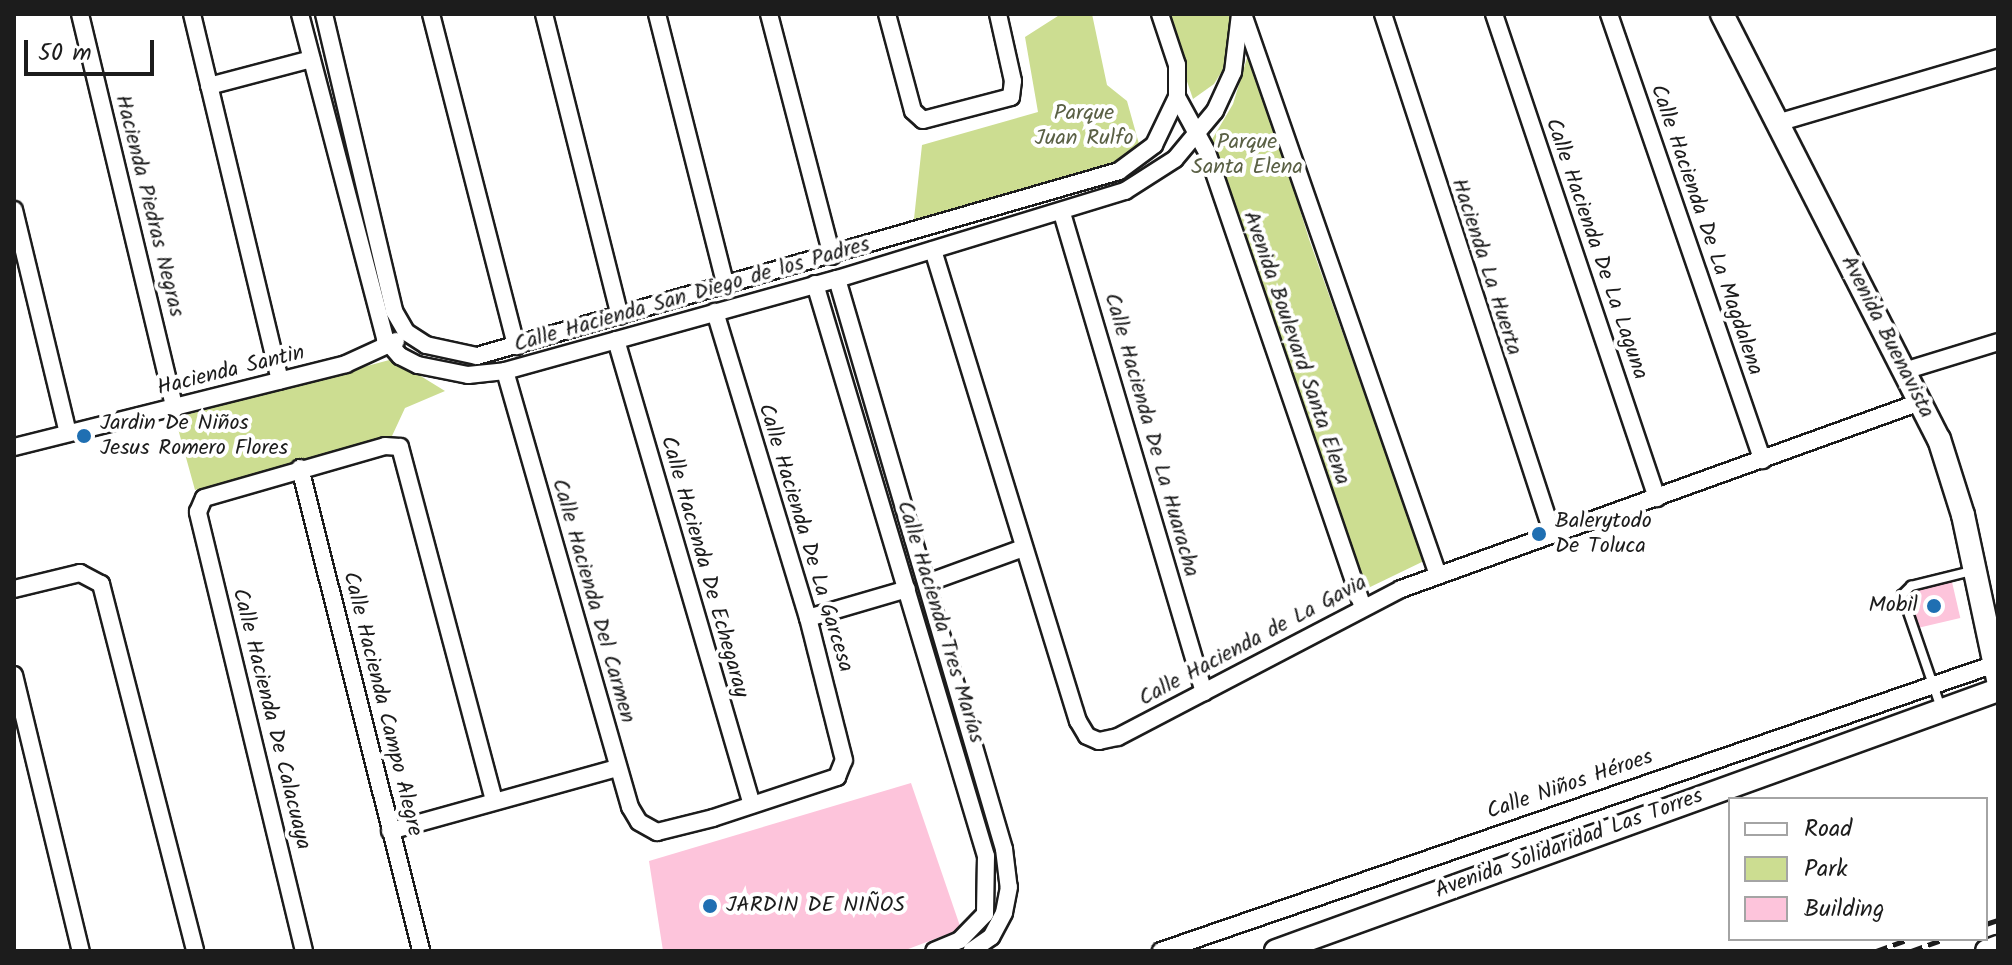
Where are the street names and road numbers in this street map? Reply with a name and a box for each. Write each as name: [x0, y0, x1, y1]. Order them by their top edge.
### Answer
street label: Calle Hacienda De La Magdalena: [1644, 81, 1768, 379]
street label: Hacienda Piedras Negras: [109, 92, 189, 320]
street label: Calle Hacienda De La Laguna: [1539, 115, 1653, 383]
street label: Hacienda La Huerta: [1445, 175, 1527, 359]
street label: Avenida Boulevard Santa Elena: [1237, 208, 1355, 488]
street label: Calle Hacienda San Diego de los Padres: [511, 231, 873, 359]
street label: Avenida Buenavista: [1835, 251, 1939, 423]
street label: Calle Hacienda De La Huaracha: [1098, 290, 1204, 580]
street label: Hacienda Santin: [155, 340, 307, 402]
street label: Calle Hacienda De La Garcesa: [752, 401, 858, 675]
street label: Calle Hacienda De Echegaray: [654, 433, 754, 701]
street label: Calle Hacienda Del Carmen: [545, 476, 641, 726]
street label: Calle Hacienda Tres Marías: [891, 498, 989, 746]
street label: Calle Hacienda Campo Alegre: [336, 569, 428, 839]
street label: Calle Hacienda de La Gavia: [1135, 570, 1371, 712]
street label: Calle Hacienda De Calacuaya: [226, 586, 316, 852]
street label: Calle Niños Héroes: [1483, 744, 1657, 826]
street label: Avenida Solidaridad Las Torres: [1432, 783, 1706, 905]

